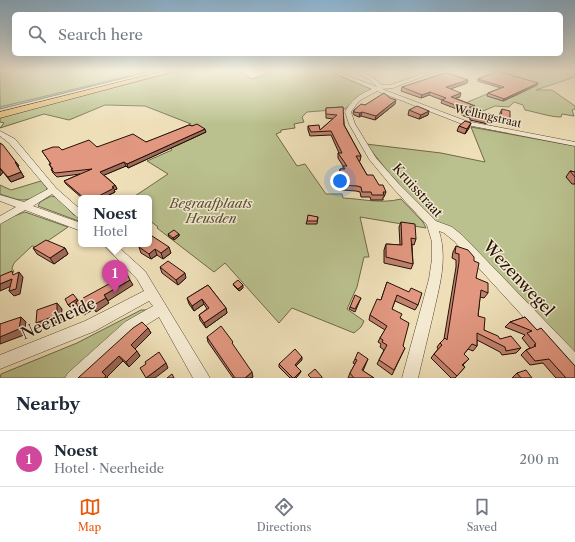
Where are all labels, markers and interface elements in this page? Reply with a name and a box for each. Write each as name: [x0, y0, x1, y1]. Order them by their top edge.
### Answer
search box: [12, 12, 563, 56]
icon: search: [26, 23, 48, 45]
text: Search here: [58, 25, 143, 44]
street label: Wellingstraat: [452, 101, 523, 131]
street label: Kruisstraat: [390, 160, 447, 221]
your location: [330, 171, 350, 191]
popup: [78, 195, 152, 247]
park label: Begraafplaats Heusden: [169, 195, 253, 226]
text: Noest: [93, 204, 137, 223]
text: Hotel: [93, 223, 128, 239]
street label: Wezenwegel: [478, 235, 559, 320]
pin: 1: [102, 260, 128, 293]
street label: Neerheide: [17, 293, 99, 343]
text: Nearby: [16, 394, 80, 414]
text: Noest: [54, 441, 98, 460]
text: 1: [26, 451, 32, 467]
text: 200 m: [519, 451, 559, 467]
text: Hotel · Neerheide: [54, 460, 164, 476]
tab: Map: [78, 496, 101, 534]
tab: Directions: [257, 496, 311, 534]
tab: Saved: [467, 496, 497, 534]

